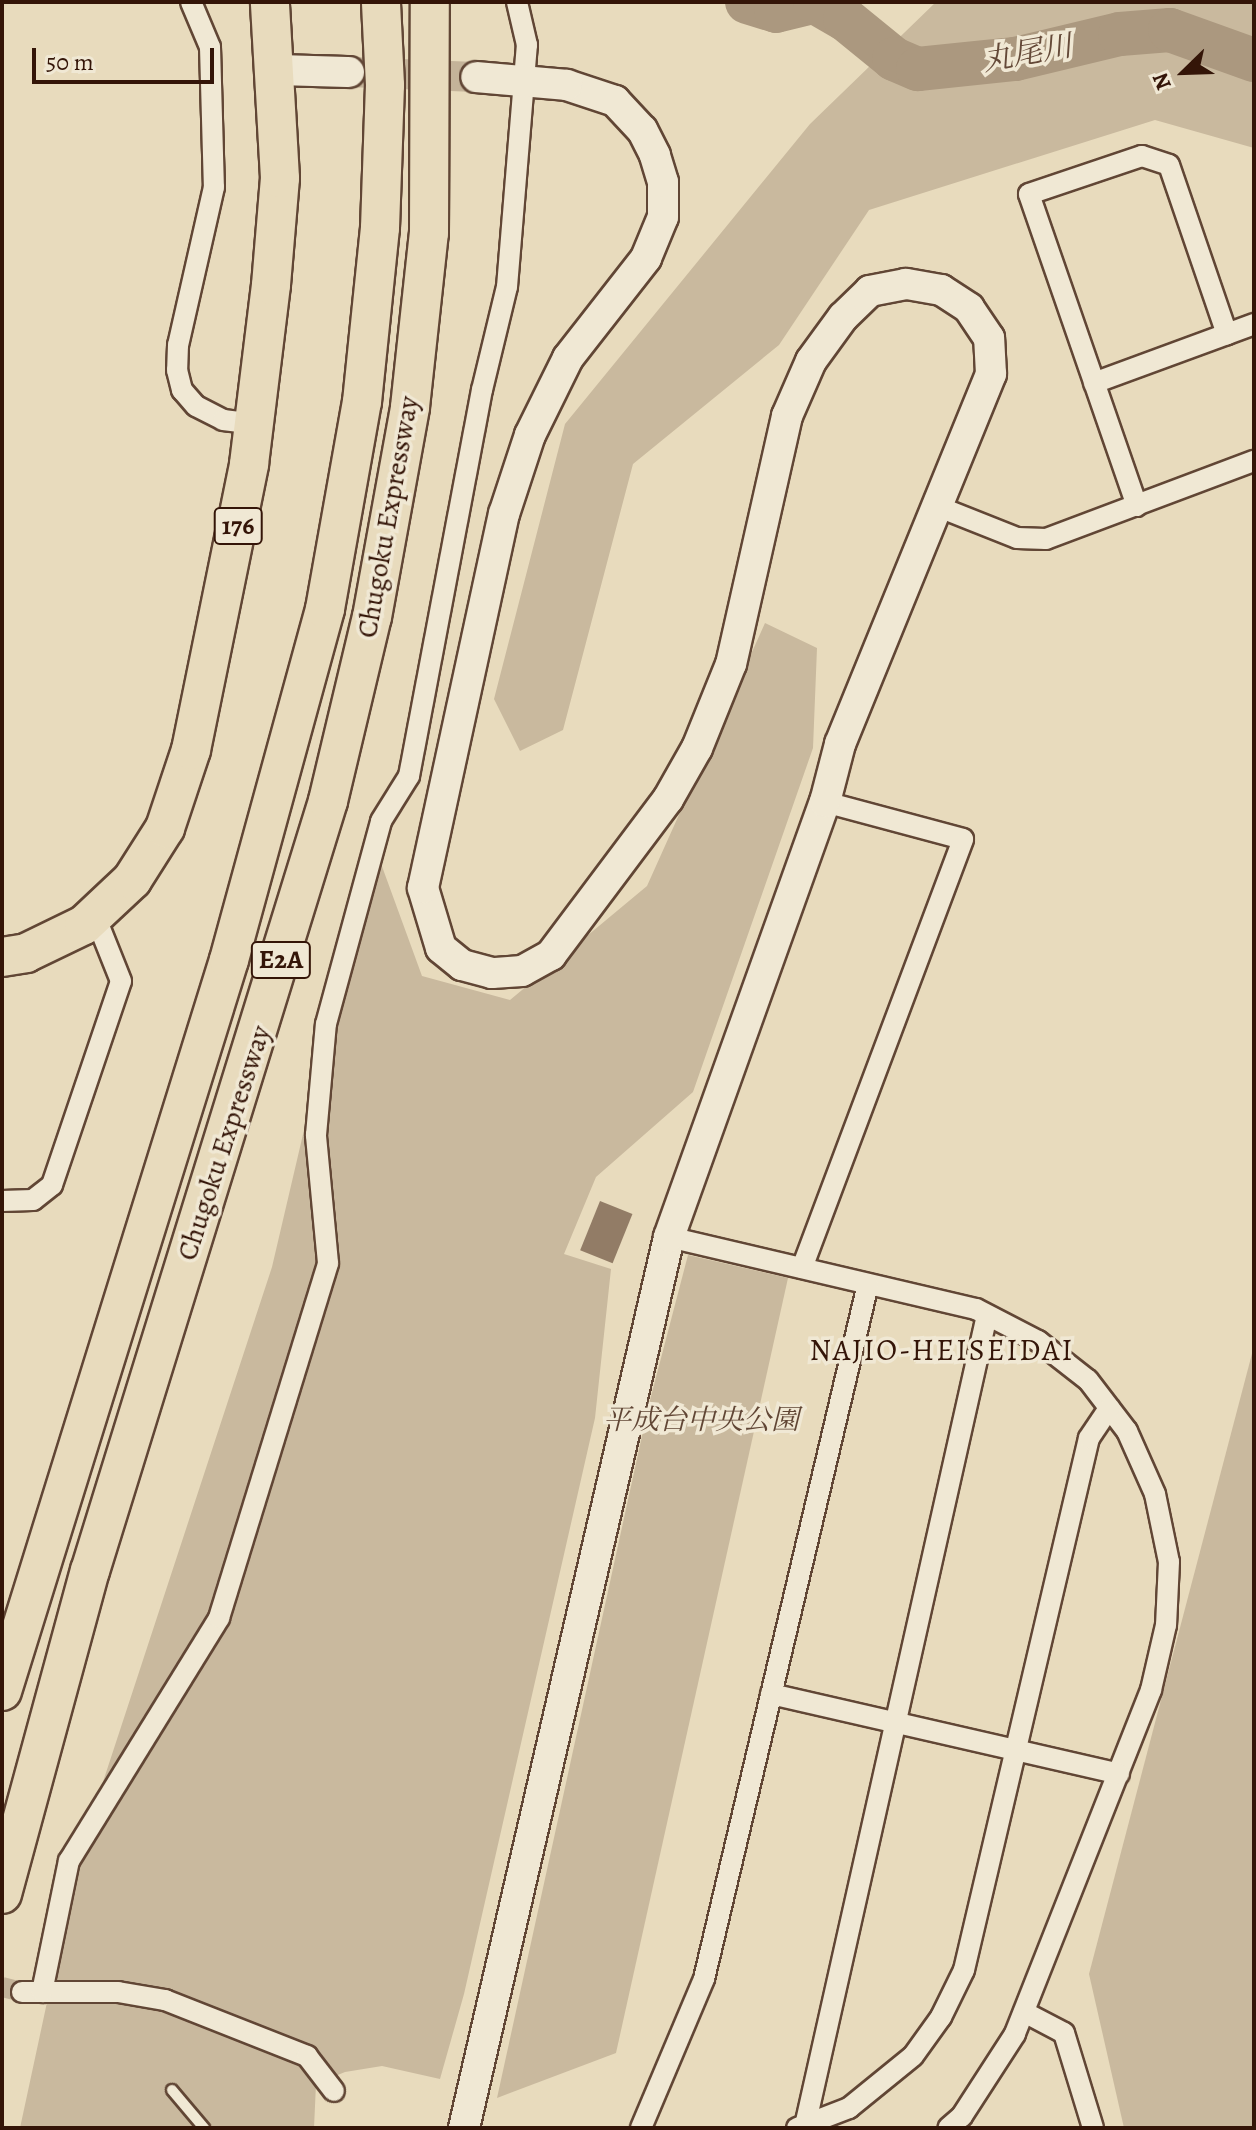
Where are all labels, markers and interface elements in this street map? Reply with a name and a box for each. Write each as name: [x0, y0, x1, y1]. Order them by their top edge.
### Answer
water label: 丸尾川: [980, 27, 1074, 79]
scale bar: [36, 32, 218, 82]
north arrow: [1144, 32, 1224, 112]
text: 50 m: [46, 46, 94, 78]
text: N: [1145, 68, 1179, 95]
street label: Chugoku Expressway: [350, 394, 426, 640]
road number: 176: [212, 504, 264, 548]
road number: E2A: [249, 938, 313, 982]
street label: Chugoku Expressway: [170, 1021, 278, 1265]
district label: NAJIO-HEISEIDAI: [810, 1332, 1074, 1368]
park label: 平成台中央公園: [603, 1403, 799, 1437]

